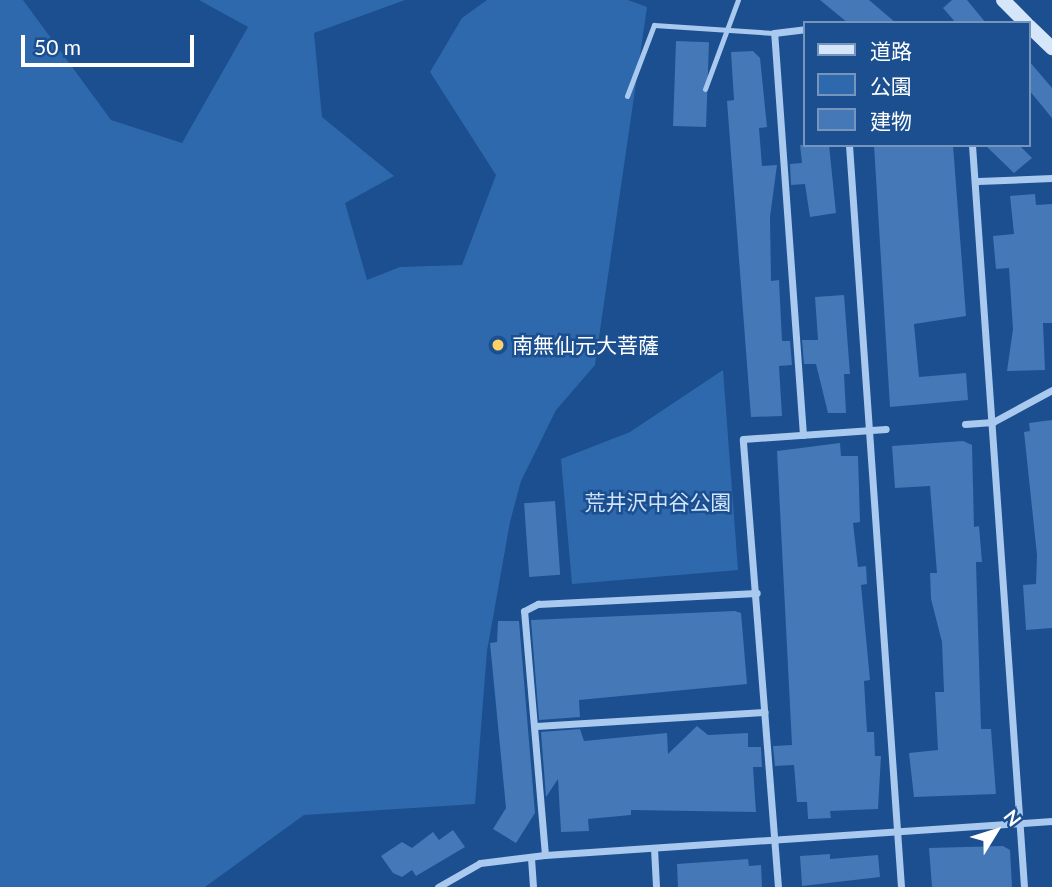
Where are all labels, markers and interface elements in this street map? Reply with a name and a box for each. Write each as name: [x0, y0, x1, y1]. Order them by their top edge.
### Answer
scale bar: [24, 21, 198, 65]
legend: [804, 21, 1031, 147]
text: 50 m: [34, 34, 81, 59]
text: 道路: [870, 38, 912, 63]
text: 公園: [870, 73, 912, 98]
text: 建物: [870, 108, 912, 133]
place label: 南無仙元大菩薩: [512, 332, 659, 358]
marker: 南無仙元大菩薩: [490, 337, 506, 353]
park label: 荒井沢中谷公園: [585, 489, 731, 515]
north arrow: [961, 796, 1031, 866]
text: N: [999, 805, 1027, 831]

